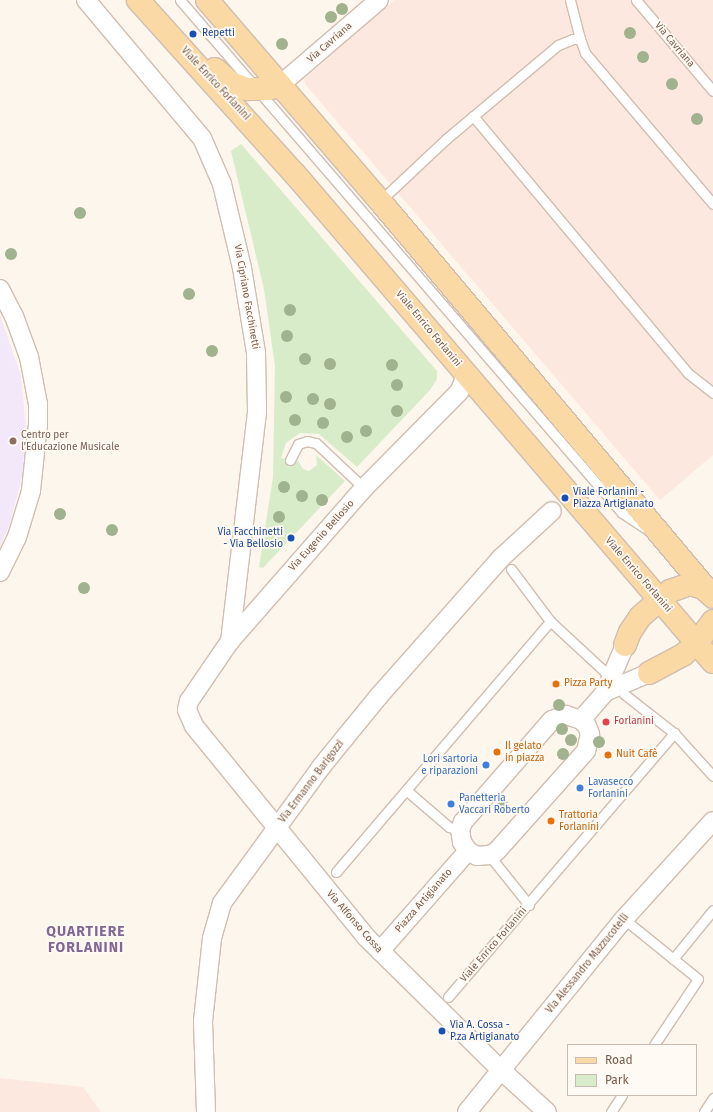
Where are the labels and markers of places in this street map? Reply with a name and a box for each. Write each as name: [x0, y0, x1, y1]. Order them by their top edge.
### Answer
marker: Repetti: [187, 28, 199, 40]
place label: Repetti: [202, 28, 235, 40]
place label: Centro per l'Educazione Musicale: [21, 429, 119, 452]
marker: Centro per l'Educazione Musicale: [8, 436, 18, 446]
place label: Viale Forlanini - Piazza Artigianato: [573, 486, 654, 510]
marker: Viale Forlanini - Piazza Artigianato: [560, 493, 570, 503]
place label: Via Facchinetti - Via Bellosio: [217, 526, 283, 550]
marker: Via Facchinetti - Via Bellosio: [286, 533, 296, 543]
place label: Pizza Party: [564, 678, 612, 690]
marker: Pizza Party: [551, 679, 561, 689]
place label: Forlanini: [614, 716, 654, 728]
marker: Forlanini: [601, 717, 611, 727]
place label: Il gelato in piazza: [505, 740, 545, 764]
marker: Il gelato in piazza: [492, 747, 502, 757]
place label: Nuit Cafè: [616, 749, 657, 761]
marker: Nuit Cafè: [603, 750, 613, 760]
place label: Lori sartoria e riparazioni: [421, 753, 478, 776]
marker: Lori sartoria e riparazioni: [481, 760, 491, 770]
place label: Lavasecco Forlanini: [588, 776, 633, 800]
marker: Lavasecco Forlanini: [575, 783, 585, 793]
place label: Panetteria Vaccari Roberto: [459, 792, 530, 816]
marker: Panetteria Vaccari Roberto: [446, 799, 456, 809]
place label: Trattoria Forlanini: [559, 809, 599, 832]
marker: Trattoria Forlanini: [546, 816, 556, 826]
place label: Via A. Cossa - P.za Artigianato: [450, 1019, 519, 1042]
marker: Via A. Cossa - P.za Artigianato: [437, 1026, 447, 1036]

